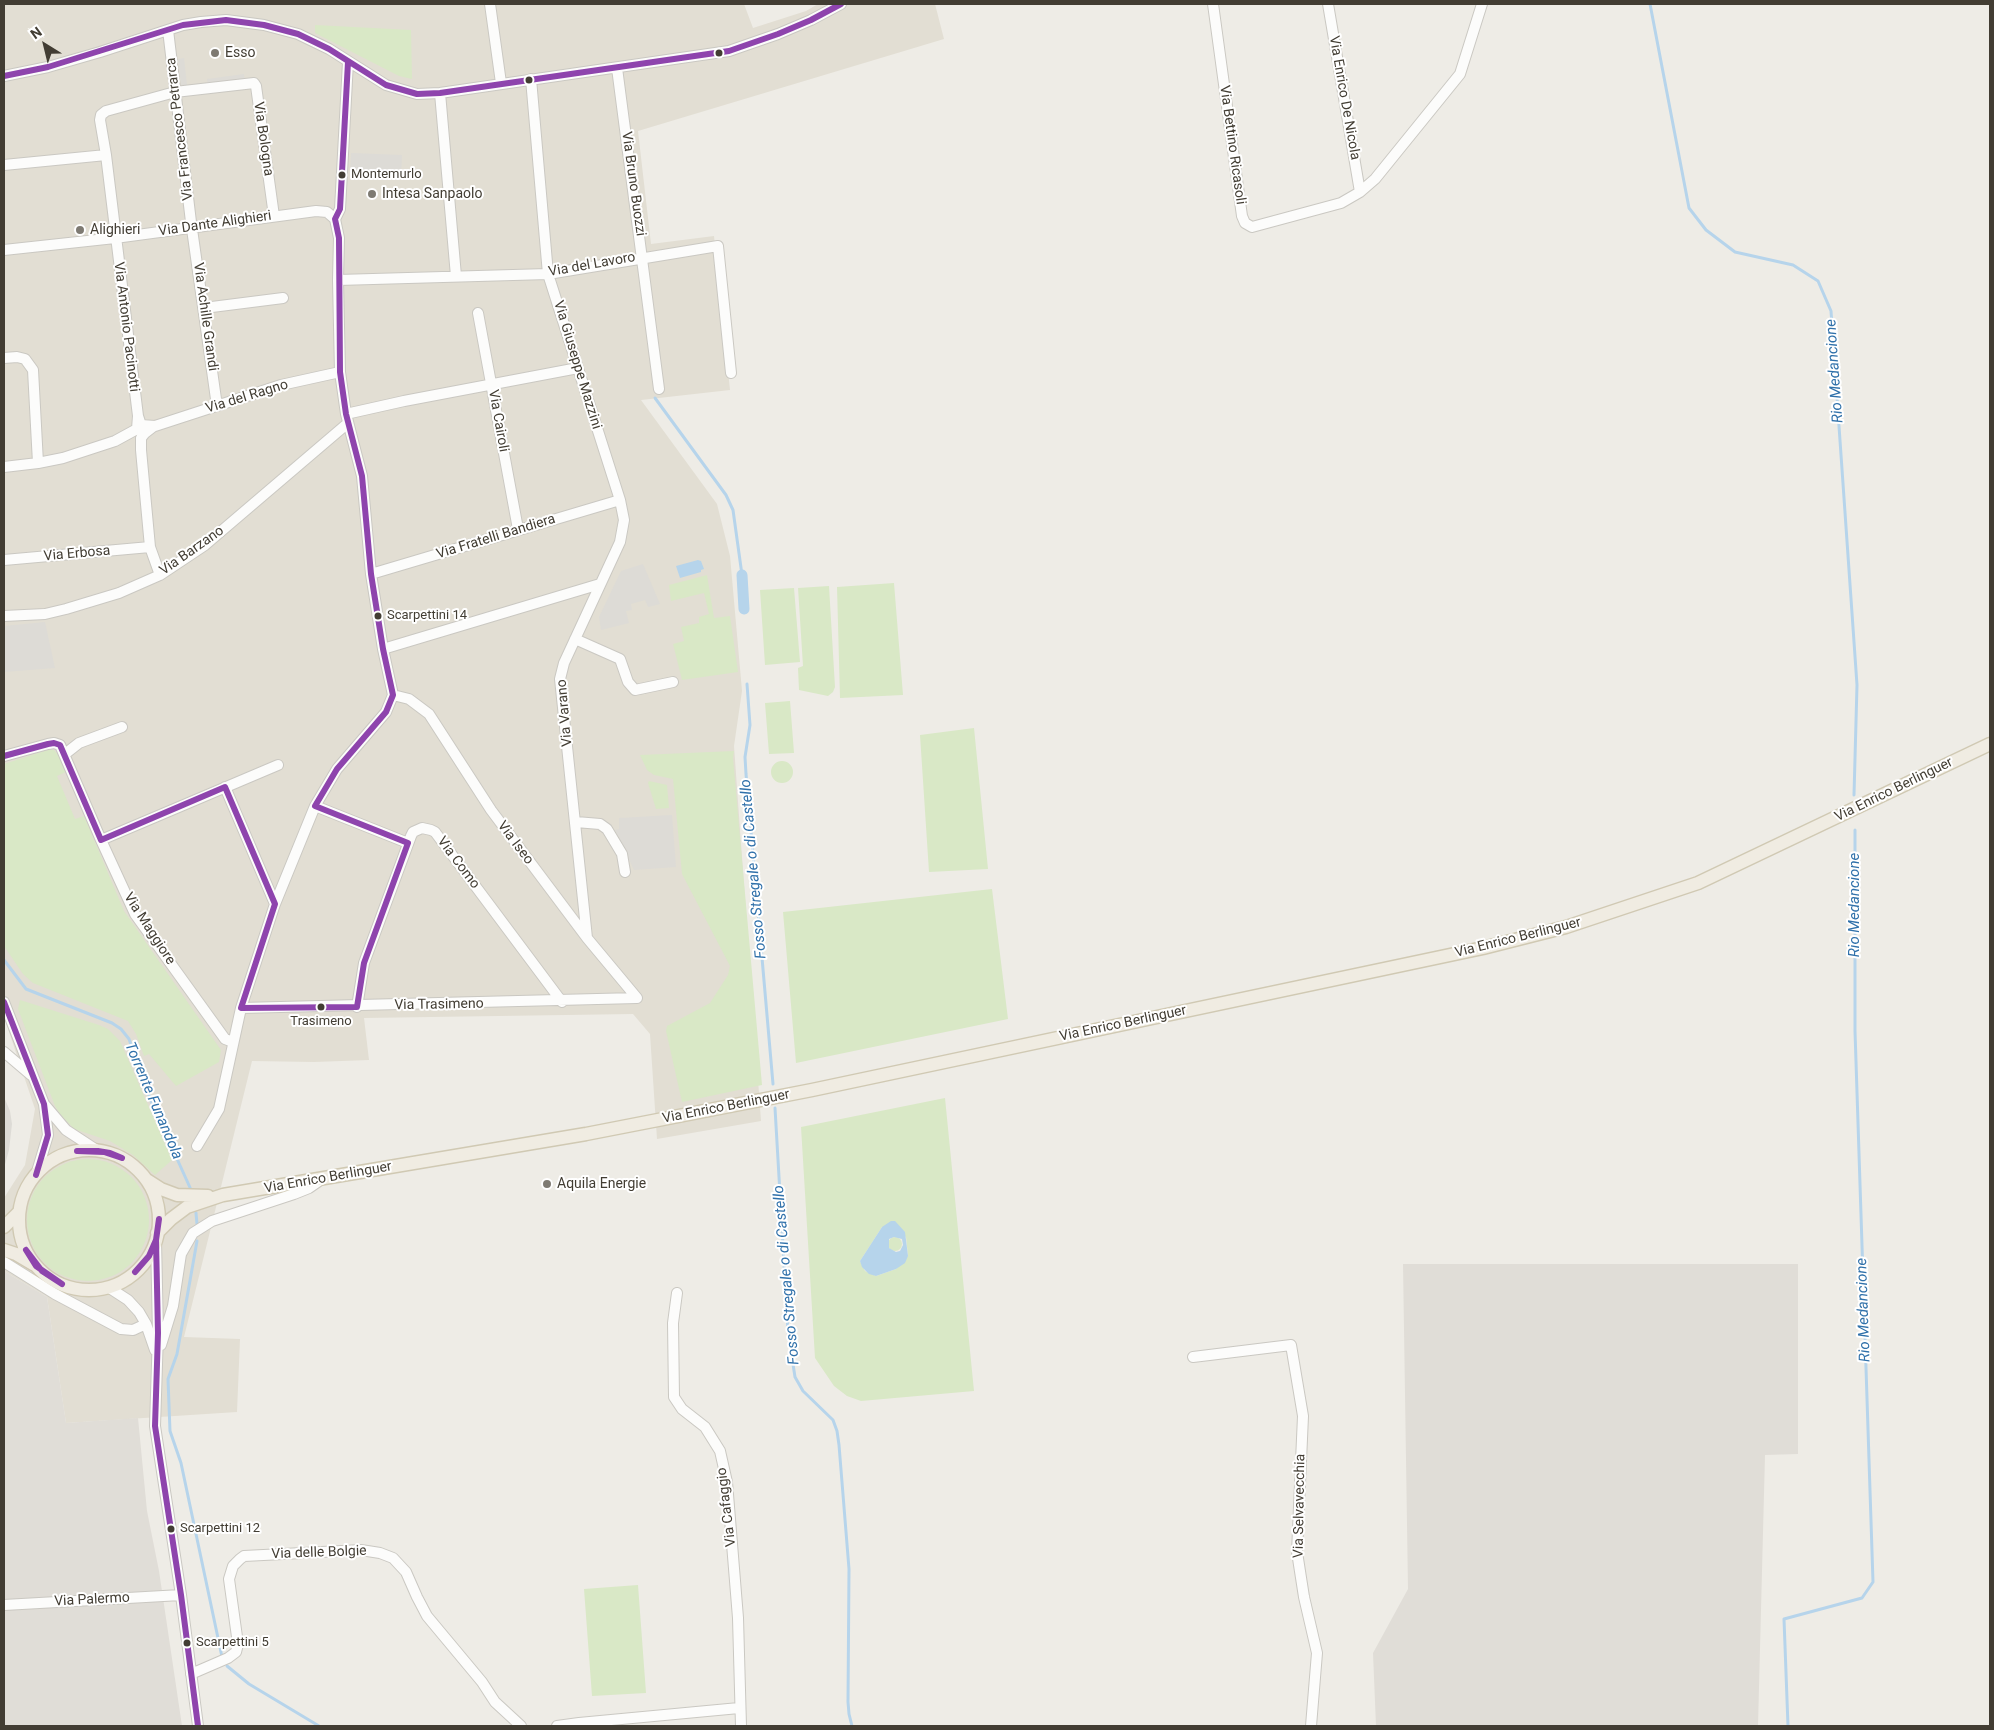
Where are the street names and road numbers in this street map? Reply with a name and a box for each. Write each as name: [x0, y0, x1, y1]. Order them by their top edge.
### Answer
street label: Via Enrico De Nicola: [1325, 35, 1363, 161]
street label: Via Francesco Petrarca: [163, 57, 197, 201]
street label: Via Bettino Ricasoli: [1215, 84, 1249, 206]
street label: Via Bologna: [249, 101, 277, 177]
street label: Via Bruno Buozzi: [617, 131, 649, 237]
street label: Via Dante Alighieri: [157, 208, 273, 240]
street label: Via del Lavoro: [547, 249, 637, 281]
street label: Via Antonio Pacinotti: [110, 261, 142, 393]
street label: Via Achille Grandi: [189, 262, 221, 372]
street label: Via Giuseppe Mazzini: [549, 299, 605, 431]
street label: Via del Ragno: [204, 376, 290, 418]
street label: Via Cairoli: [484, 389, 512, 453]
street label: Via Fratelli Bandiera: [434, 511, 558, 563]
street label: Via Barzano: [157, 523, 227, 579]
street label: Via Erbosa: [43, 543, 111, 565]
street label: Via Varano: [554, 679, 576, 747]
street label: Via Enrico Berlinguer: [1832, 754, 1956, 826]
street label: Via Iseo: [493, 818, 537, 868]
street label: Via Como: [433, 834, 483, 892]
street label: Via Maggiore: [120, 890, 178, 968]
street label: Via Enrico Berlinguer: [1453, 914, 1583, 962]
street label: Via Trasimeno: [394, 996, 484, 1014]
street label: Via Enrico Berlinguer: [1058, 1002, 1188, 1046]
street label: Via Enrico Berlinguer: [661, 1086, 791, 1128]
street label: Via Enrico Berlinguer: [263, 1159, 393, 1197]
street label: Via Selvavecchia: [1291, 1454, 1309, 1558]
street label: Via Cafaggio: [714, 1466, 740, 1548]
street label: Via delle Bolgie: [271, 1543, 367, 1563]
street label: Via Palermo: [54, 1590, 130, 1610]

